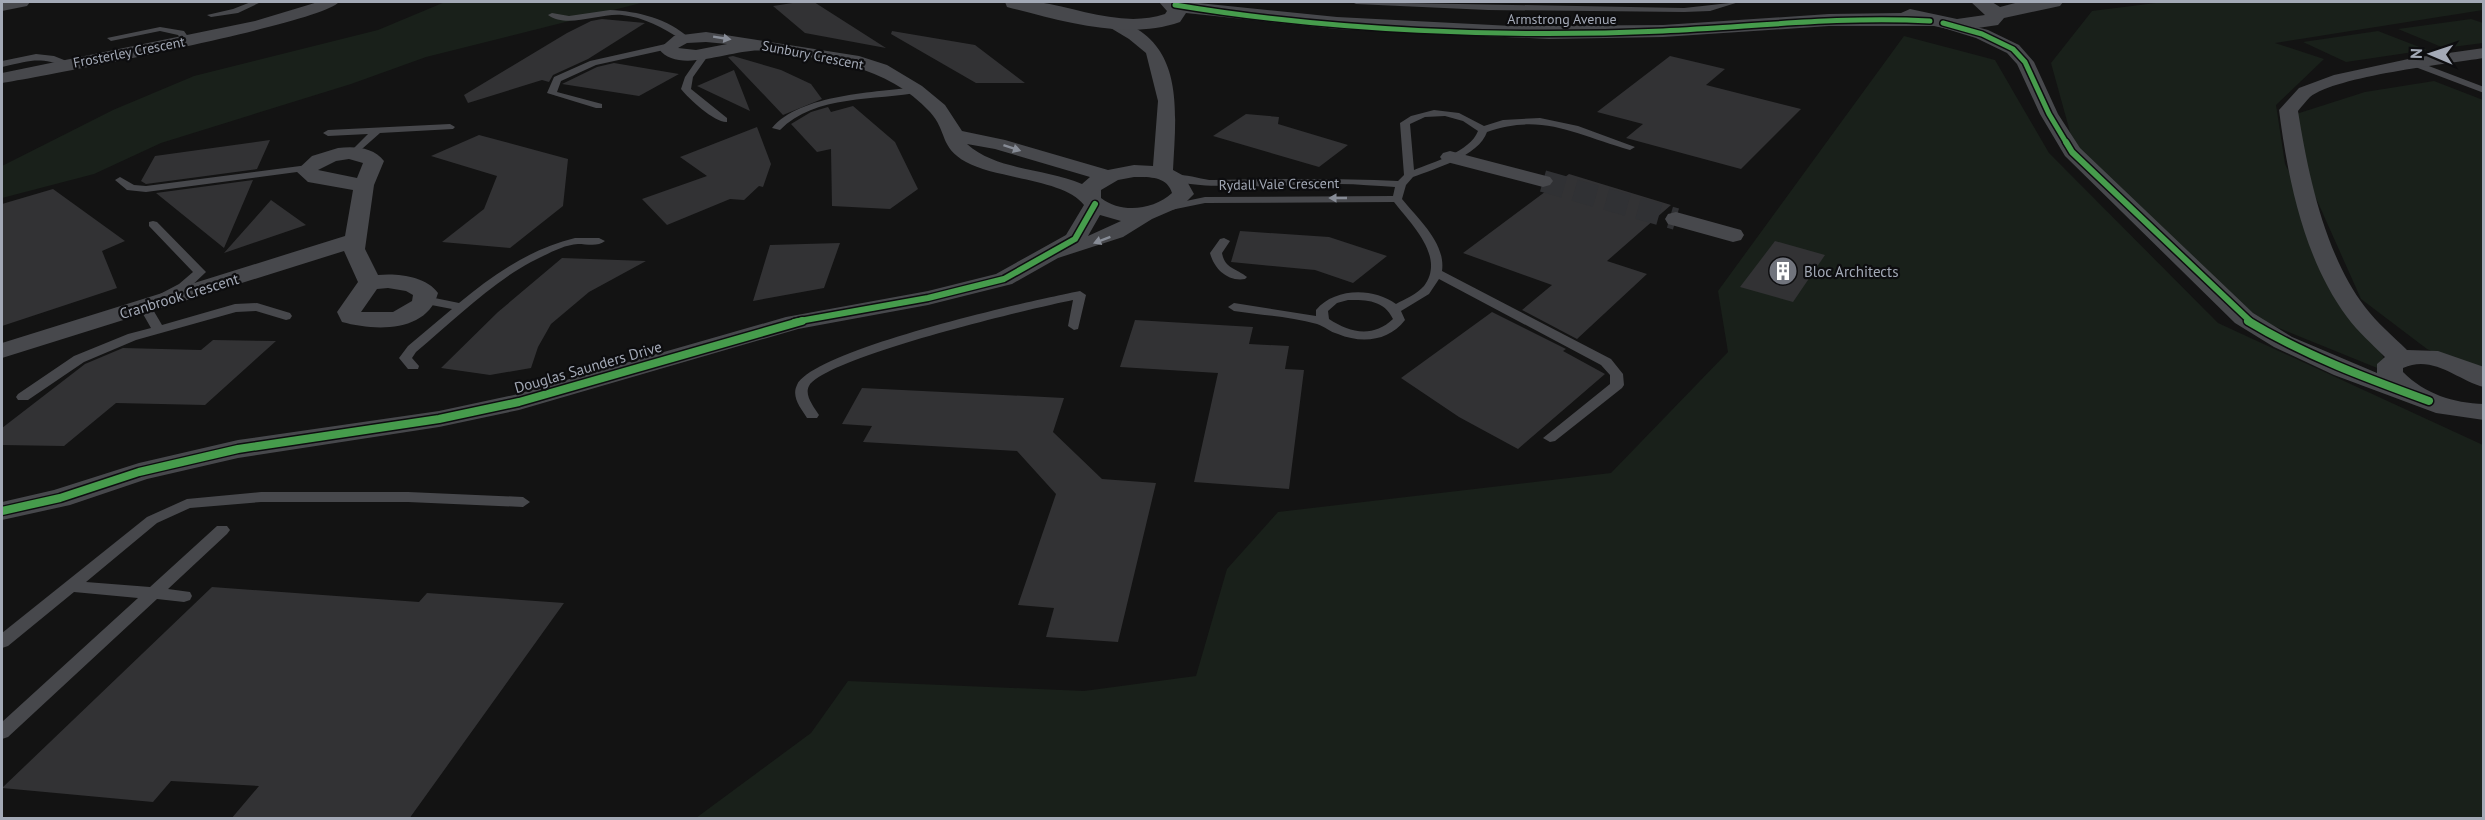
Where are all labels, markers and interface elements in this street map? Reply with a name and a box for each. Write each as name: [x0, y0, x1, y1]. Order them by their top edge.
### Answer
street label: Armstrong Avenue: [1507, 10, 1617, 28]
north arrow: [2401, 24, 2461, 84]
street label: Frosterley Crescent: [72, 32, 187, 72]
one-way arrow: [713, 34, 732, 43]
street label: Sunbury Crescent: [761, 36, 866, 74]
text: N: [2406, 48, 2426, 59]
one-way arrow: [1003, 144, 1021, 154]
street label: Rydall Vale Crescent: [1219, 174, 1340, 194]
one-way arrow: [1329, 194, 1348, 203]
one-way arrow: [1093, 235, 1111, 245]
building icon: Bloc Architects: [1767, 255, 1799, 287]
place label: Bloc Architects: [1804, 262, 1899, 281]
street label: Cranbrook Crescent: [117, 269, 241, 323]
street label: Douglas Saunders Drive: [512, 337, 664, 397]

